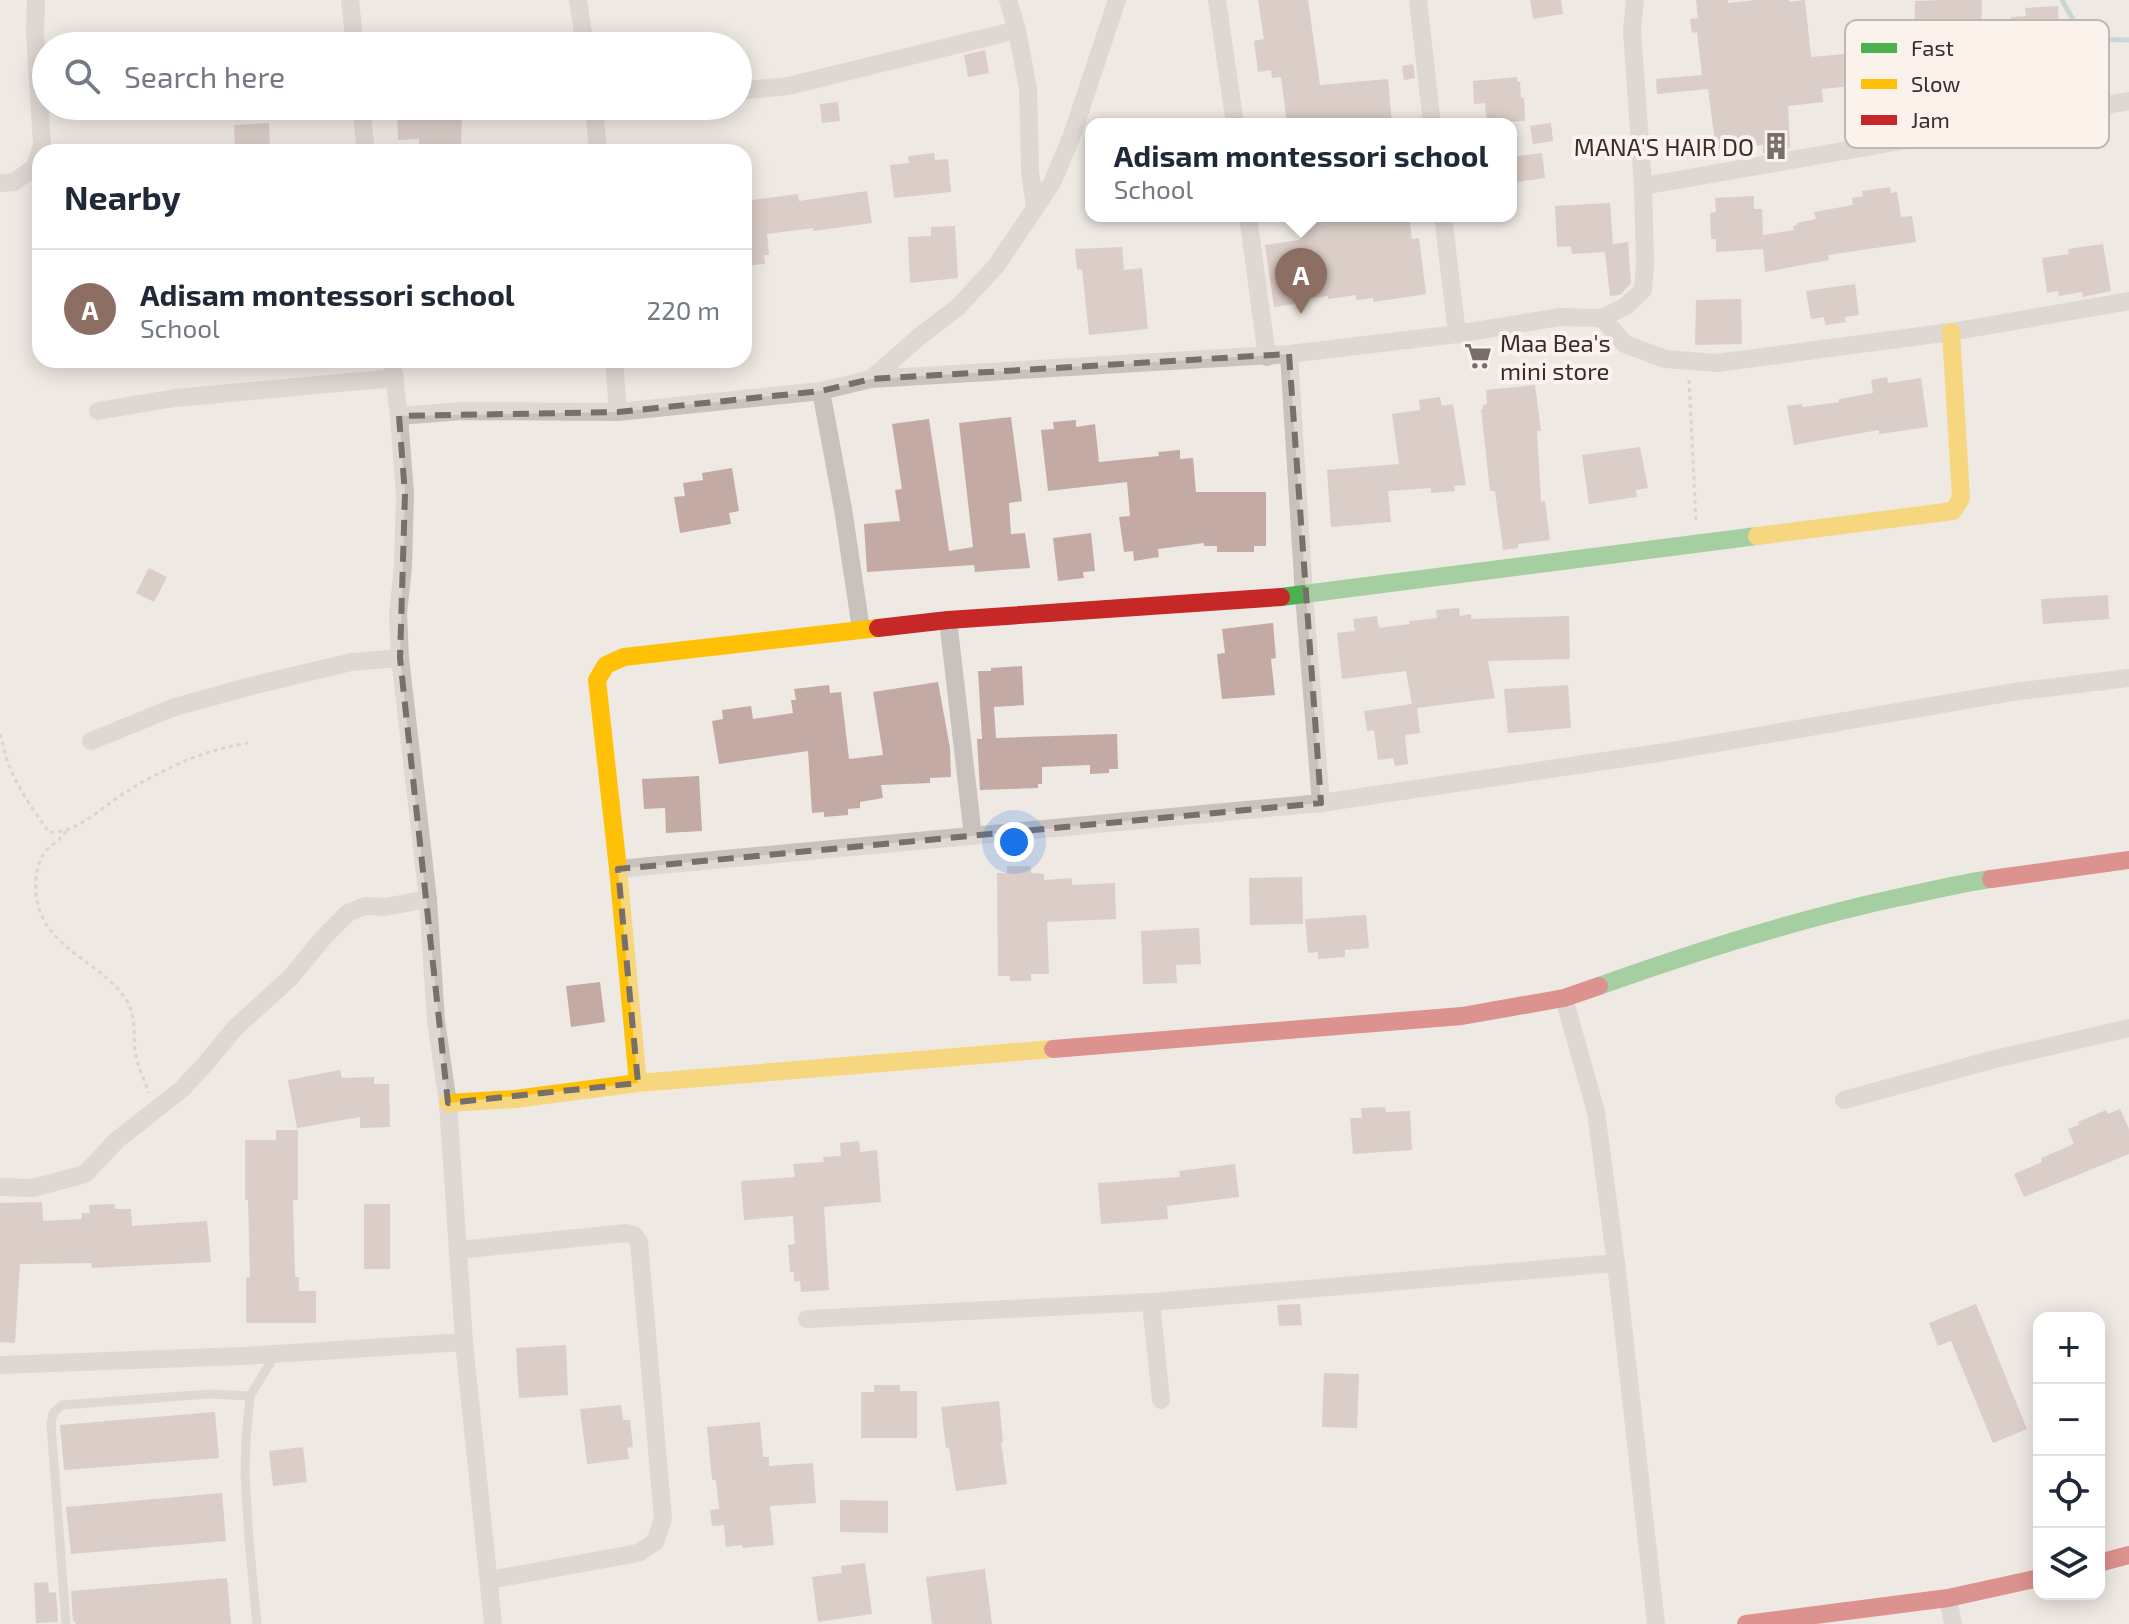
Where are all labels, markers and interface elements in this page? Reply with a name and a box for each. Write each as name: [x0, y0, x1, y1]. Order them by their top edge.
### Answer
legend: [1845, 20, 2109, 148]
search box: [32, 32, 752, 120]
text: Fast: [1911, 34, 1954, 60]
icon: search: [60, 54, 104, 98]
text: Search here: [124, 58, 285, 94]
text: Slow: [1911, 70, 1960, 96]
text: Jam: [1911, 106, 1950, 132]
popup: [1085, 118, 1517, 222]
building icon: MANA'S HAIR DO: [1761, 131, 1791, 161]
place label: MANA'S HAIR DO: [1574, 132, 1754, 161]
text: Adisam montessori school: [1114, 137, 1488, 173]
text: School: [1114, 173, 1193, 204]
text: Nearby: [64, 176, 181, 217]
pin: A: [1275, 248, 1327, 314]
text: Adisam montessori school: [140, 276, 515, 312]
text: A: [82, 294, 98, 325]
text: 220 m: [647, 294, 720, 325]
text: School: [140, 312, 220, 343]
place label: Maa Bea's mini store: [1500, 328, 1611, 385]
supermarket icon: Maa Bea's mini store: [1463, 341, 1493, 371]
your location: [994, 822, 1034, 862]
map controls: [2033, 1312, 2105, 1600]
button: +: [2033, 1312, 2105, 1384]
button: −: [2033, 1384, 2105, 1456]
button: locate: [2033, 1456, 2105, 1528]
button: layers: [2033, 1528, 2105, 1600]

